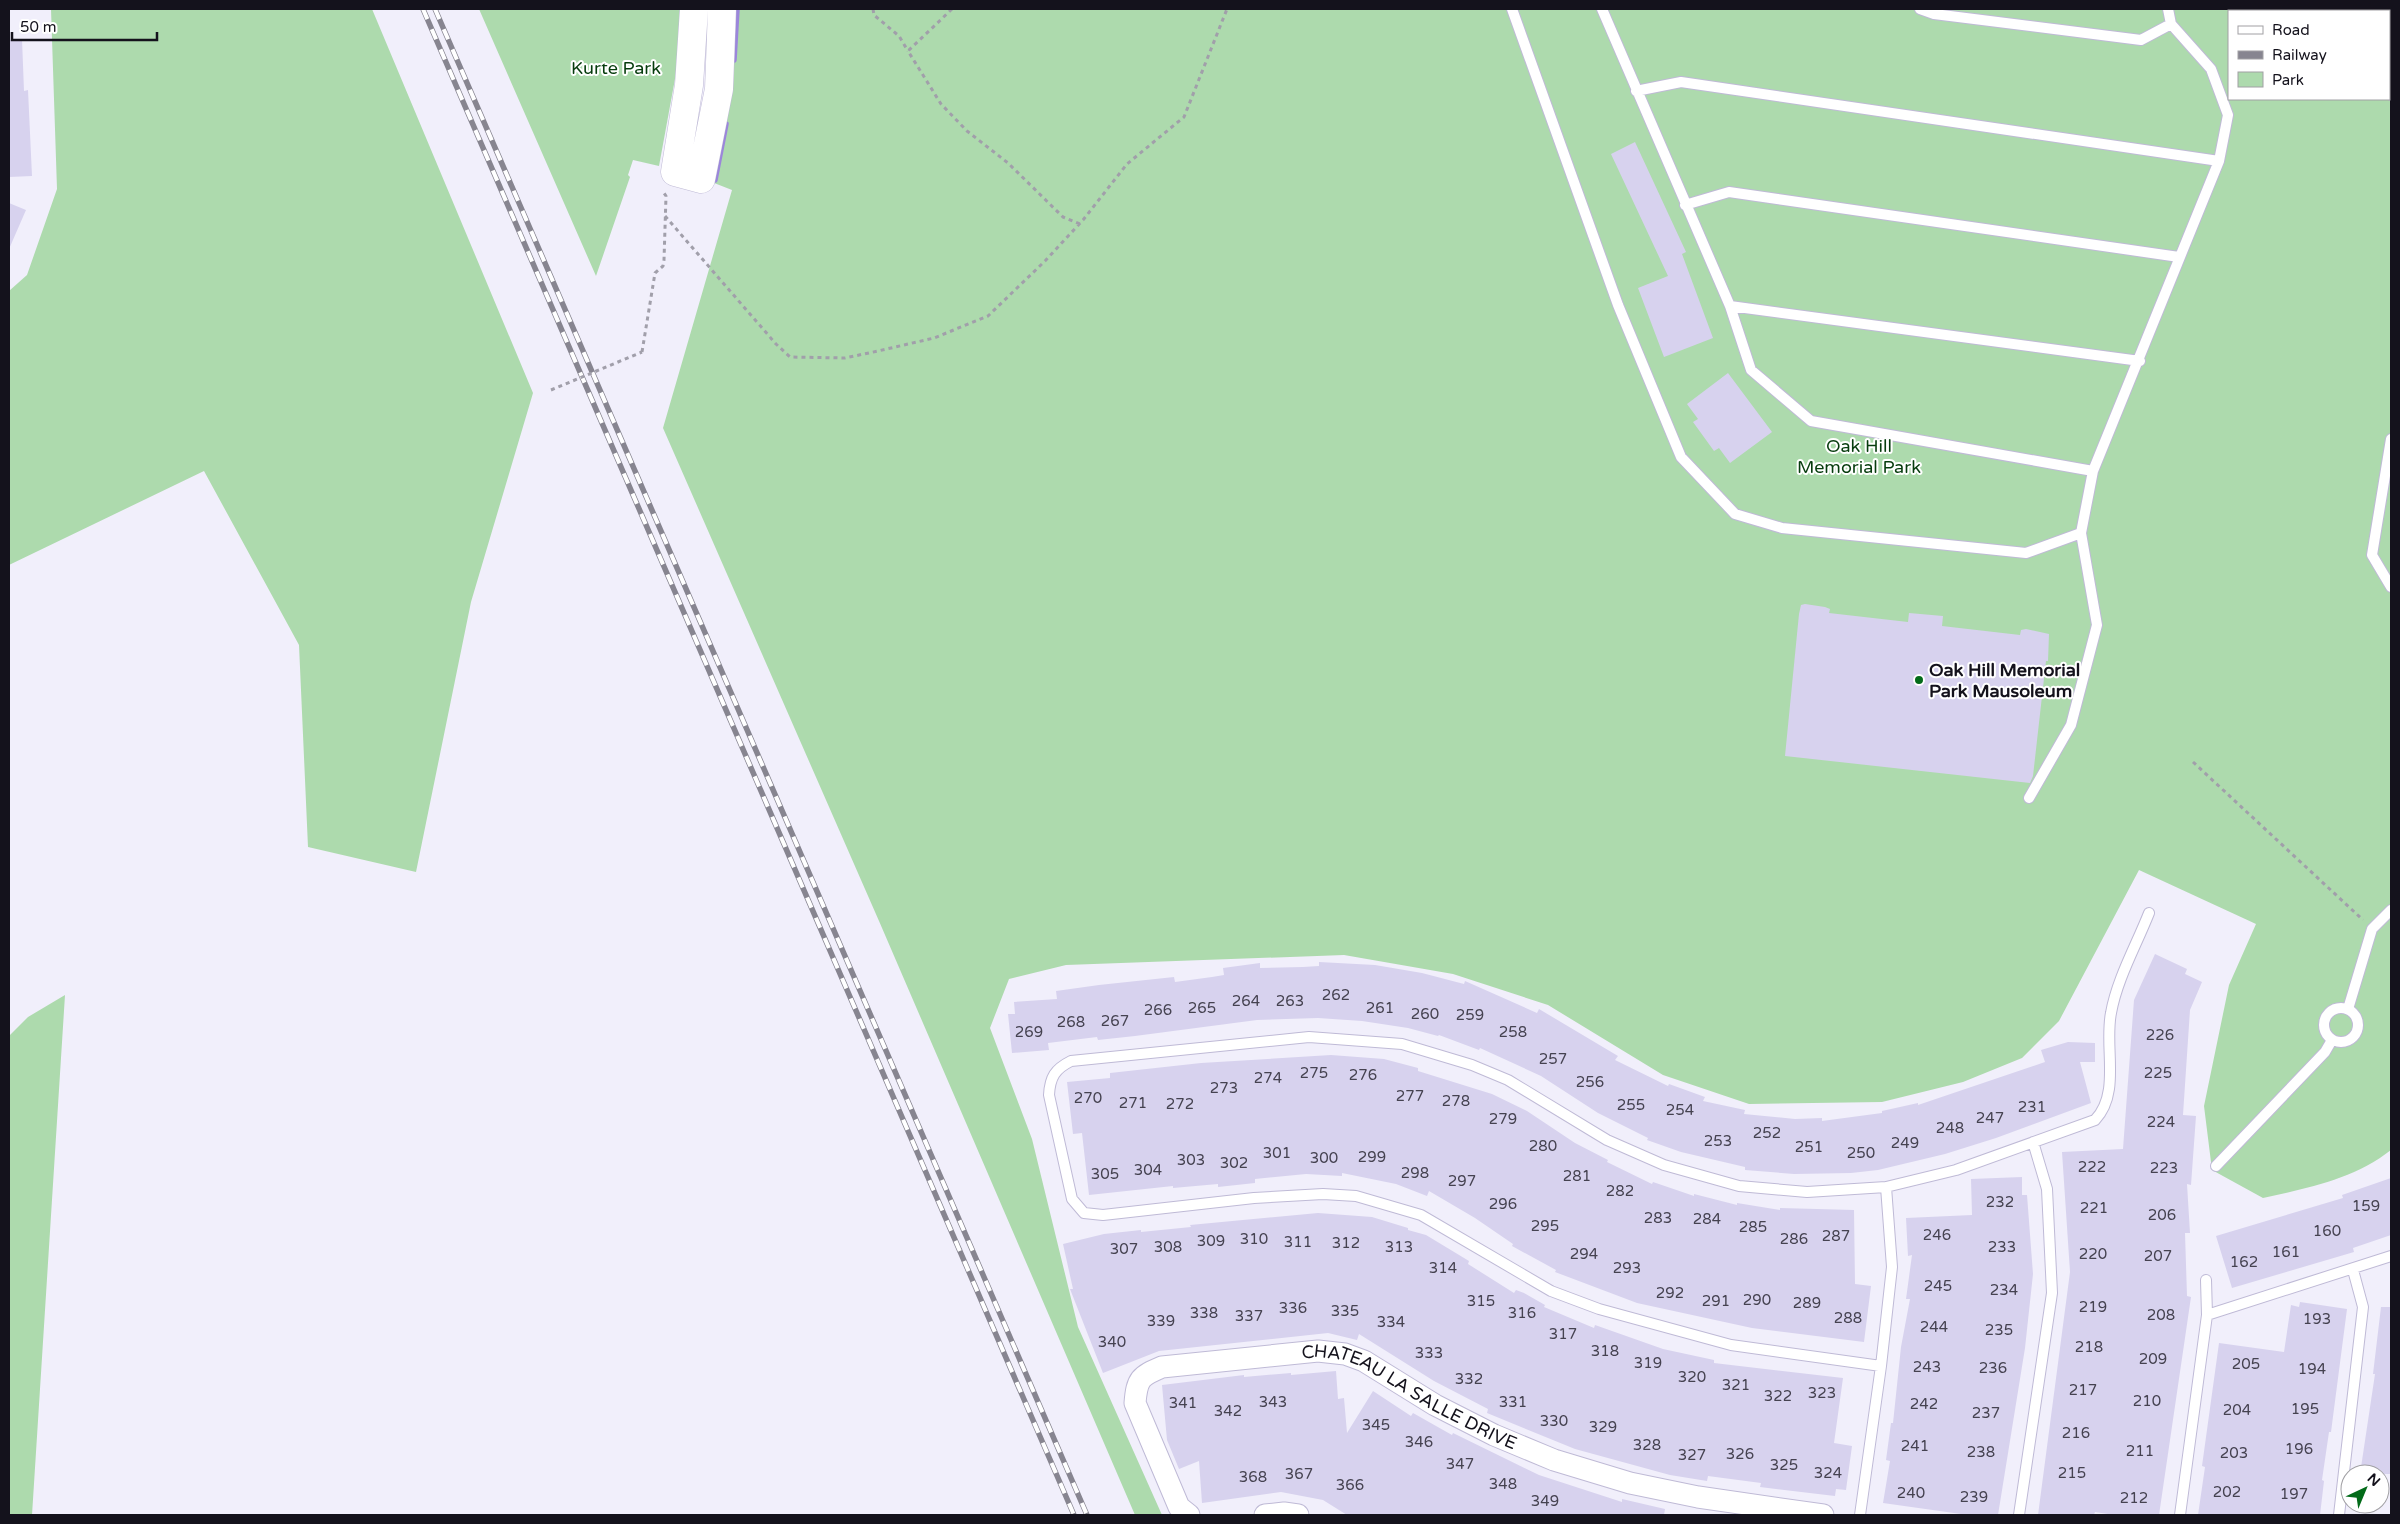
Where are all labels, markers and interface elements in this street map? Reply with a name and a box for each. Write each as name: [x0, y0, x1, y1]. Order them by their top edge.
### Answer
scale bar: [12, 10, 158, 42]
legend: [2228, 10, 2390, 100]
text: 50 m: [20, 18, 57, 36]
text: Road: [2272, 21, 2310, 39]
text: Railway: [2272, 46, 2327, 64]
park label: Kurte Park: [571, 57, 661, 79]
text: Park: [2272, 71, 2304, 89]
park label: Oak Hill Memorial Park: [1797, 435, 1921, 478]
place label: Oak Hill Memorial Park Mausoleum: [1929, 659, 2080, 702]
marker: Oak Hill Memorial Park Mausoleum: [1913, 674, 1925, 686]
house number: 262: [1322, 986, 1350, 1004]
house number: 264: [1232, 992, 1260, 1010]
house number: 263: [1276, 992, 1304, 1010]
house number: 265: [1188, 999, 1216, 1017]
house number: 261: [1366, 999, 1394, 1017]
house number: 266: [1144, 1001, 1172, 1019]
house number: 260: [1411, 1005, 1439, 1023]
house number: 259: [1456, 1006, 1484, 1024]
house number: 267: [1101, 1012, 1129, 1030]
house number: 268: [1057, 1013, 1085, 1031]
house number: 269: [1015, 1023, 1043, 1041]
house number: 258: [1499, 1023, 1527, 1041]
house number: 226: [2146, 1026, 2174, 1044]
house number: 257: [1539, 1050, 1567, 1068]
house number: 275: [1300, 1064, 1328, 1082]
house number: 225: [2144, 1064, 2172, 1082]
house number: 276: [1349, 1066, 1377, 1084]
house number: 274: [1254, 1069, 1282, 1087]
house number: 256: [1576, 1073, 1604, 1091]
house number: 273: [1210, 1079, 1238, 1097]
house number: 277: [1396, 1087, 1424, 1105]
house number: 270: [1074, 1089, 1102, 1107]
house number: 278: [1442, 1092, 1470, 1110]
house number: 271: [1119, 1094, 1147, 1112]
house number: 272: [1166, 1095, 1194, 1113]
house number: 255: [1617, 1096, 1645, 1114]
house number: 231: [2018, 1098, 2046, 1116]
house number: 254: [1666, 1101, 1694, 1119]
house number: 247: [1976, 1109, 2004, 1127]
house number: 279: [1489, 1110, 1517, 1128]
house number: 224: [2147, 1113, 2175, 1131]
house number: 248: [1936, 1119, 1964, 1137]
house number: 252: [1753, 1124, 1781, 1142]
house number: 253: [1704, 1132, 1732, 1150]
house number: 249: [1891, 1134, 1919, 1152]
house number: 280: [1529, 1137, 1557, 1155]
house number: 251: [1795, 1138, 1823, 1156]
house number: 301: [1263, 1144, 1291, 1162]
house number: 250: [1847, 1144, 1875, 1162]
house number: 299: [1358, 1148, 1386, 1166]
house number: 300: [1310, 1149, 1338, 1167]
house number: 303: [1177, 1151, 1205, 1169]
house number: 302: [1220, 1154, 1248, 1172]
house number: 222: [2078, 1158, 2106, 1176]
house number: 223: [2150, 1159, 2178, 1177]
house number: 304: [1134, 1161, 1162, 1179]
house number: 298: [1401, 1164, 1429, 1182]
house number: 305: [1091, 1165, 1119, 1183]
house number: 281: [1563, 1167, 1591, 1185]
house number: 297: [1448, 1172, 1476, 1190]
house number: 282: [1606, 1182, 1634, 1200]
house number: 232: [1986, 1193, 2014, 1211]
house number: 296: [1489, 1195, 1517, 1213]
house number: 159: [2352, 1197, 2380, 1215]
house number: 221: [2080, 1199, 2108, 1217]
house number: 206: [2148, 1206, 2176, 1224]
house number: 283: [1644, 1209, 1672, 1227]
house number: 284: [1693, 1210, 1721, 1228]
house number: 295: [1531, 1217, 1559, 1235]
house number: 285: [1739, 1218, 1767, 1236]
house number: 160: [2313, 1222, 2341, 1240]
house number: 246: [1923, 1226, 1951, 1244]
house number: 287: [1822, 1227, 1850, 1245]
house number: 310: [1240, 1230, 1268, 1248]
house number: 286: [1780, 1230, 1808, 1248]
house number: 309: [1197, 1232, 1225, 1250]
house number: 311: [1284, 1233, 1312, 1251]
house number: 312: [1332, 1234, 1360, 1252]
house number: 308: [1154, 1238, 1182, 1256]
house number: 313: [1385, 1238, 1413, 1256]
house number: 233: [1988, 1238, 2016, 1256]
house number: 307: [1110, 1240, 1138, 1258]
house number: 161: [2272, 1243, 2300, 1261]
house number: 294: [1570, 1245, 1598, 1263]
house number: 220: [2079, 1245, 2107, 1263]
house number: 207: [2144, 1247, 2172, 1265]
house number: 162: [2230, 1253, 2258, 1271]
house number: 314: [1429, 1259, 1457, 1277]
house number: 293: [1613, 1259, 1641, 1277]
house number: 245: [1924, 1277, 1952, 1295]
house number: 234: [1990, 1281, 2018, 1299]
house number: 292: [1656, 1284, 1684, 1302]
house number: 290: [1743, 1291, 1771, 1309]
house number: 315: [1467, 1292, 1495, 1310]
house number: 291: [1702, 1292, 1730, 1310]
house number: 289: [1793, 1294, 1821, 1312]
house number: 219: [2079, 1298, 2107, 1316]
house number: 336: [1279, 1299, 1307, 1317]
house number: 335: [1331, 1302, 1359, 1320]
house number: 338: [1190, 1304, 1218, 1322]
house number: 316: [1508, 1304, 1536, 1322]
house number: 208: [2147, 1306, 2175, 1324]
house number: 337: [1235, 1307, 1263, 1325]
house number: 288: [1834, 1309, 1862, 1327]
house number: 193: [2303, 1310, 2331, 1328]
house number: 339: [1147, 1312, 1175, 1330]
house number: 334: [1377, 1313, 1405, 1331]
house number: 244: [1920, 1318, 1948, 1336]
house number: 235: [1985, 1321, 2013, 1339]
house number: 317: [1549, 1325, 1577, 1343]
house number: 340: [1098, 1333, 1126, 1351]
house number: 218: [2075, 1338, 2103, 1356]
street label: CHATEAU LA SALLE DRIVE: [1300, 1340, 1520, 1454]
house number: 318: [1591, 1342, 1619, 1360]
house number: 333: [1415, 1344, 1443, 1362]
house number: 209: [2139, 1350, 2167, 1368]
house number: 319: [1634, 1354, 1662, 1372]
house number: 205: [2232, 1355, 2260, 1373]
house number: 243: [1913, 1358, 1941, 1376]
house number: 236: [1979, 1359, 2007, 1377]
house number: 194: [2298, 1360, 2326, 1378]
house number: 320: [1678, 1368, 1706, 1386]
house number: 332: [1455, 1370, 1483, 1388]
house number: 321: [1722, 1376, 1750, 1394]
house number: 217: [2069, 1381, 2097, 1399]
house number: 323: [1808, 1384, 1836, 1402]
house number: 322: [1764, 1387, 1792, 1405]
house number: 210: [2133, 1392, 2161, 1410]
house number: 343: [1259, 1393, 1287, 1411]
house number: 331: [1499, 1393, 1527, 1411]
house number: 341: [1169, 1394, 1197, 1412]
house number: 242: [1910, 1395, 1938, 1413]
house number: 195: [2291, 1400, 2319, 1418]
house number: 204: [2223, 1401, 2251, 1419]
house number: 342: [1214, 1402, 1242, 1420]
house number: 237: [1972, 1404, 2000, 1422]
house number: 330: [1540, 1412, 1568, 1430]
house number: 345: [1362, 1416, 1390, 1434]
house number: 329: [1589, 1418, 1617, 1436]
house number: 216: [2062, 1424, 2090, 1442]
house number: 346: [1405, 1433, 1433, 1451]
house number: 328: [1633, 1436, 1661, 1454]
house number: 241: [1901, 1437, 1929, 1455]
house number: 196: [2285, 1440, 2313, 1458]
house number: 211: [2126, 1442, 2154, 1460]
house number: 238: [1967, 1443, 1995, 1461]
house number: 203: [2220, 1444, 2248, 1462]
house number: 326: [1726, 1445, 1754, 1463]
house number: 327: [1678, 1446, 1706, 1464]
house number: 347: [1446, 1455, 1474, 1473]
house number: 325: [1770, 1456, 1798, 1474]
house number: 324: [1814, 1464, 1842, 1482]
house number: 215: [2058, 1464, 2086, 1482]
north arrow: [2340, 1464, 2390, 1514]
house number: 367: [1285, 1465, 1313, 1483]
house number: 368: [1239, 1468, 1267, 1486]
text: N: [2364, 1470, 2384, 1490]
house number: 348: [1489, 1475, 1517, 1493]
house number: 366: [1336, 1476, 1364, 1494]
house number: 202: [2213, 1483, 2241, 1501]
house number: 240: [1897, 1484, 1925, 1502]
house number: 197: [2280, 1485, 2308, 1503]
house number: 239: [1960, 1488, 1988, 1506]
house number: 212: [2120, 1489, 2148, 1507]
house number: 349: [1531, 1492, 1559, 1510]

